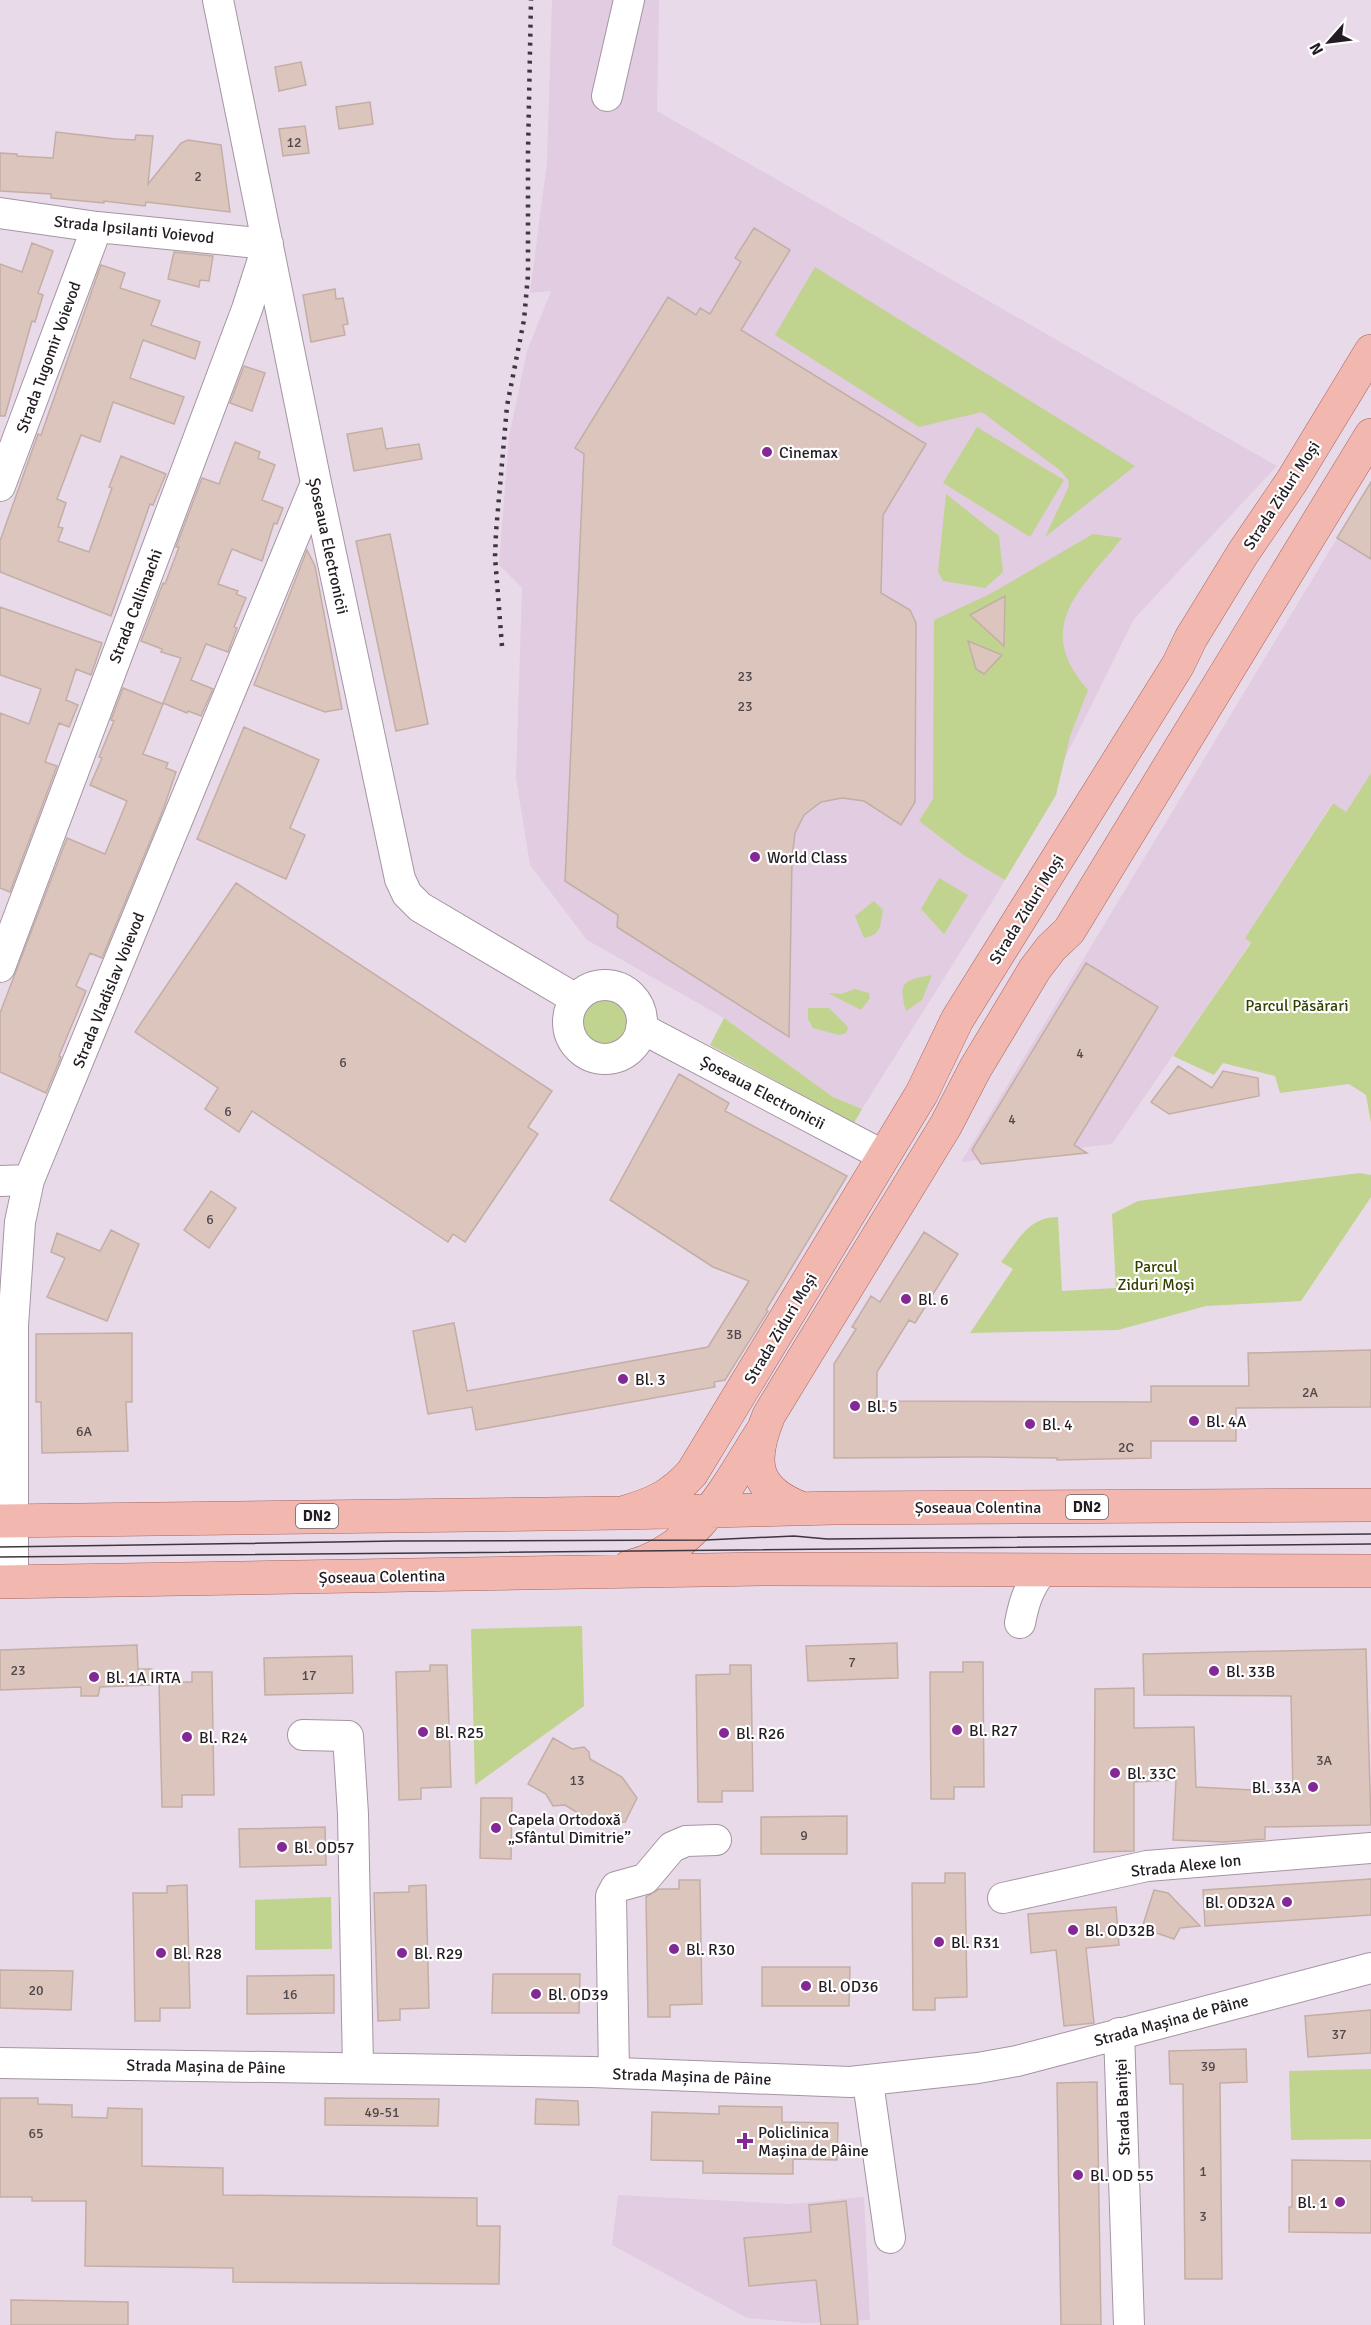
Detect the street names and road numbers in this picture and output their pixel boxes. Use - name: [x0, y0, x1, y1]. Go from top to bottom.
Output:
- street label: Strada Ipsilanti Voievod: [53, 212, 215, 248]
- street label: Strada Tugomir Voievod: [12, 279, 86, 436]
- street label: Strada Ziduri Moși: [1239, 437, 1324, 554]
- street label: Șoseaua Electronicii: [304, 476, 352, 616]
- street label: Strada Callimachi: [105, 546, 167, 666]
- street label: Strada Ziduri Moși: [985, 851, 1069, 968]
- street label: Strada Vladislav Voievod: [69, 910, 149, 1071]
- street label: Șoseaua Electronicii: [697, 1051, 829, 1134]
- street label: Strada Ziduri Moși: [740, 1270, 822, 1387]
- road number: DN2: [1066, 1495, 1108, 1519]
- street label: Șoseaua Colentina: [915, 1498, 1041, 1518]
- road number: DN2: [296, 1504, 338, 1528]
- street label: Șoseaua Colentina: [318, 1566, 446, 1588]
- street label: Strada Alexe Ion: [1130, 1850, 1242, 1882]
- street label: Strada Mașina de Pâine: [1092, 1991, 1251, 2051]
- street label: Strada Mașina de Pâine: [126, 2056, 286, 2078]
- street label: Strada Baniței: [1111, 2058, 1135, 2156]
- street label: Strada Mașina de Pâine: [612, 2064, 772, 2090]

